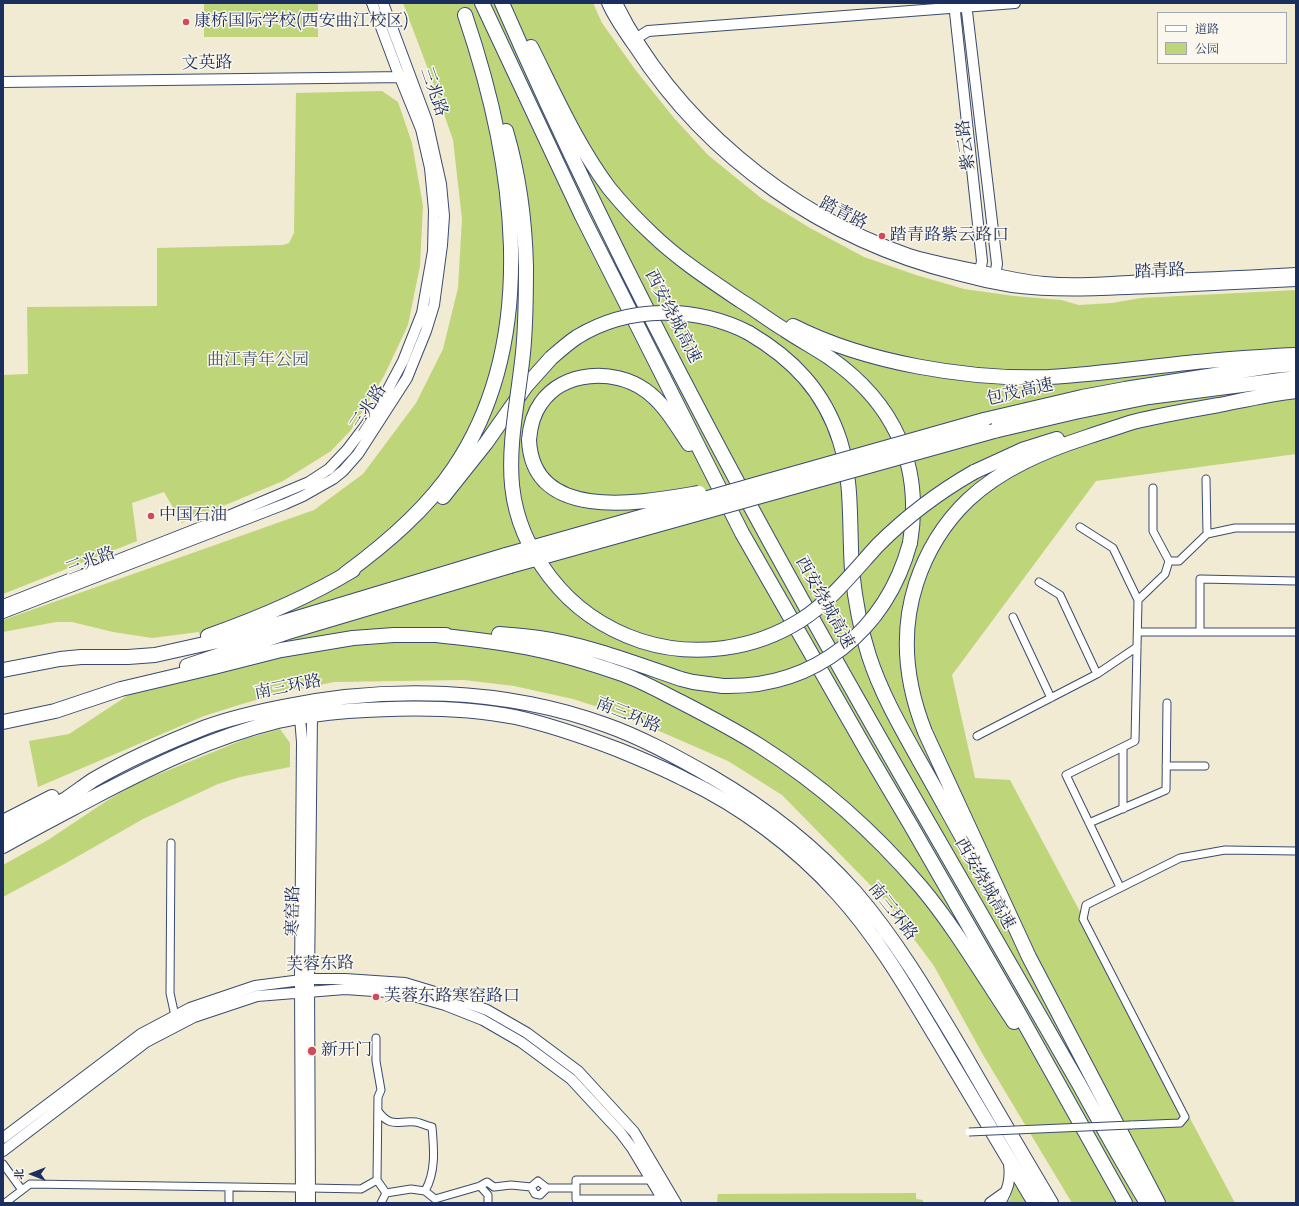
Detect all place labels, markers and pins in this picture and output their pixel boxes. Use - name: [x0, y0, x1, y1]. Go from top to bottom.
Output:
- place label: 康桥国际学校(西安曲江校区): [194, 12, 409, 32]
- marker: 康桥国际学校(西安曲江校区): [181, 17, 191, 27]
- place label: 踏青路紫云路口: [890, 226, 1009, 246]
- marker: 踏青路紫云路口: [877, 231, 887, 241]
- place label: 中国石油: [159, 506, 227, 526]
- marker: 中国石油: [146, 511, 156, 521]
- place label: 芙蓉东路寒窑路口: [384, 987, 520, 1007]
- marker: 芙蓉东路寒窑路口: [371, 992, 381, 1002]
- place label: 新开门: [321, 1041, 372, 1061]
- marker: 新开门: [306, 1045, 318, 1057]

